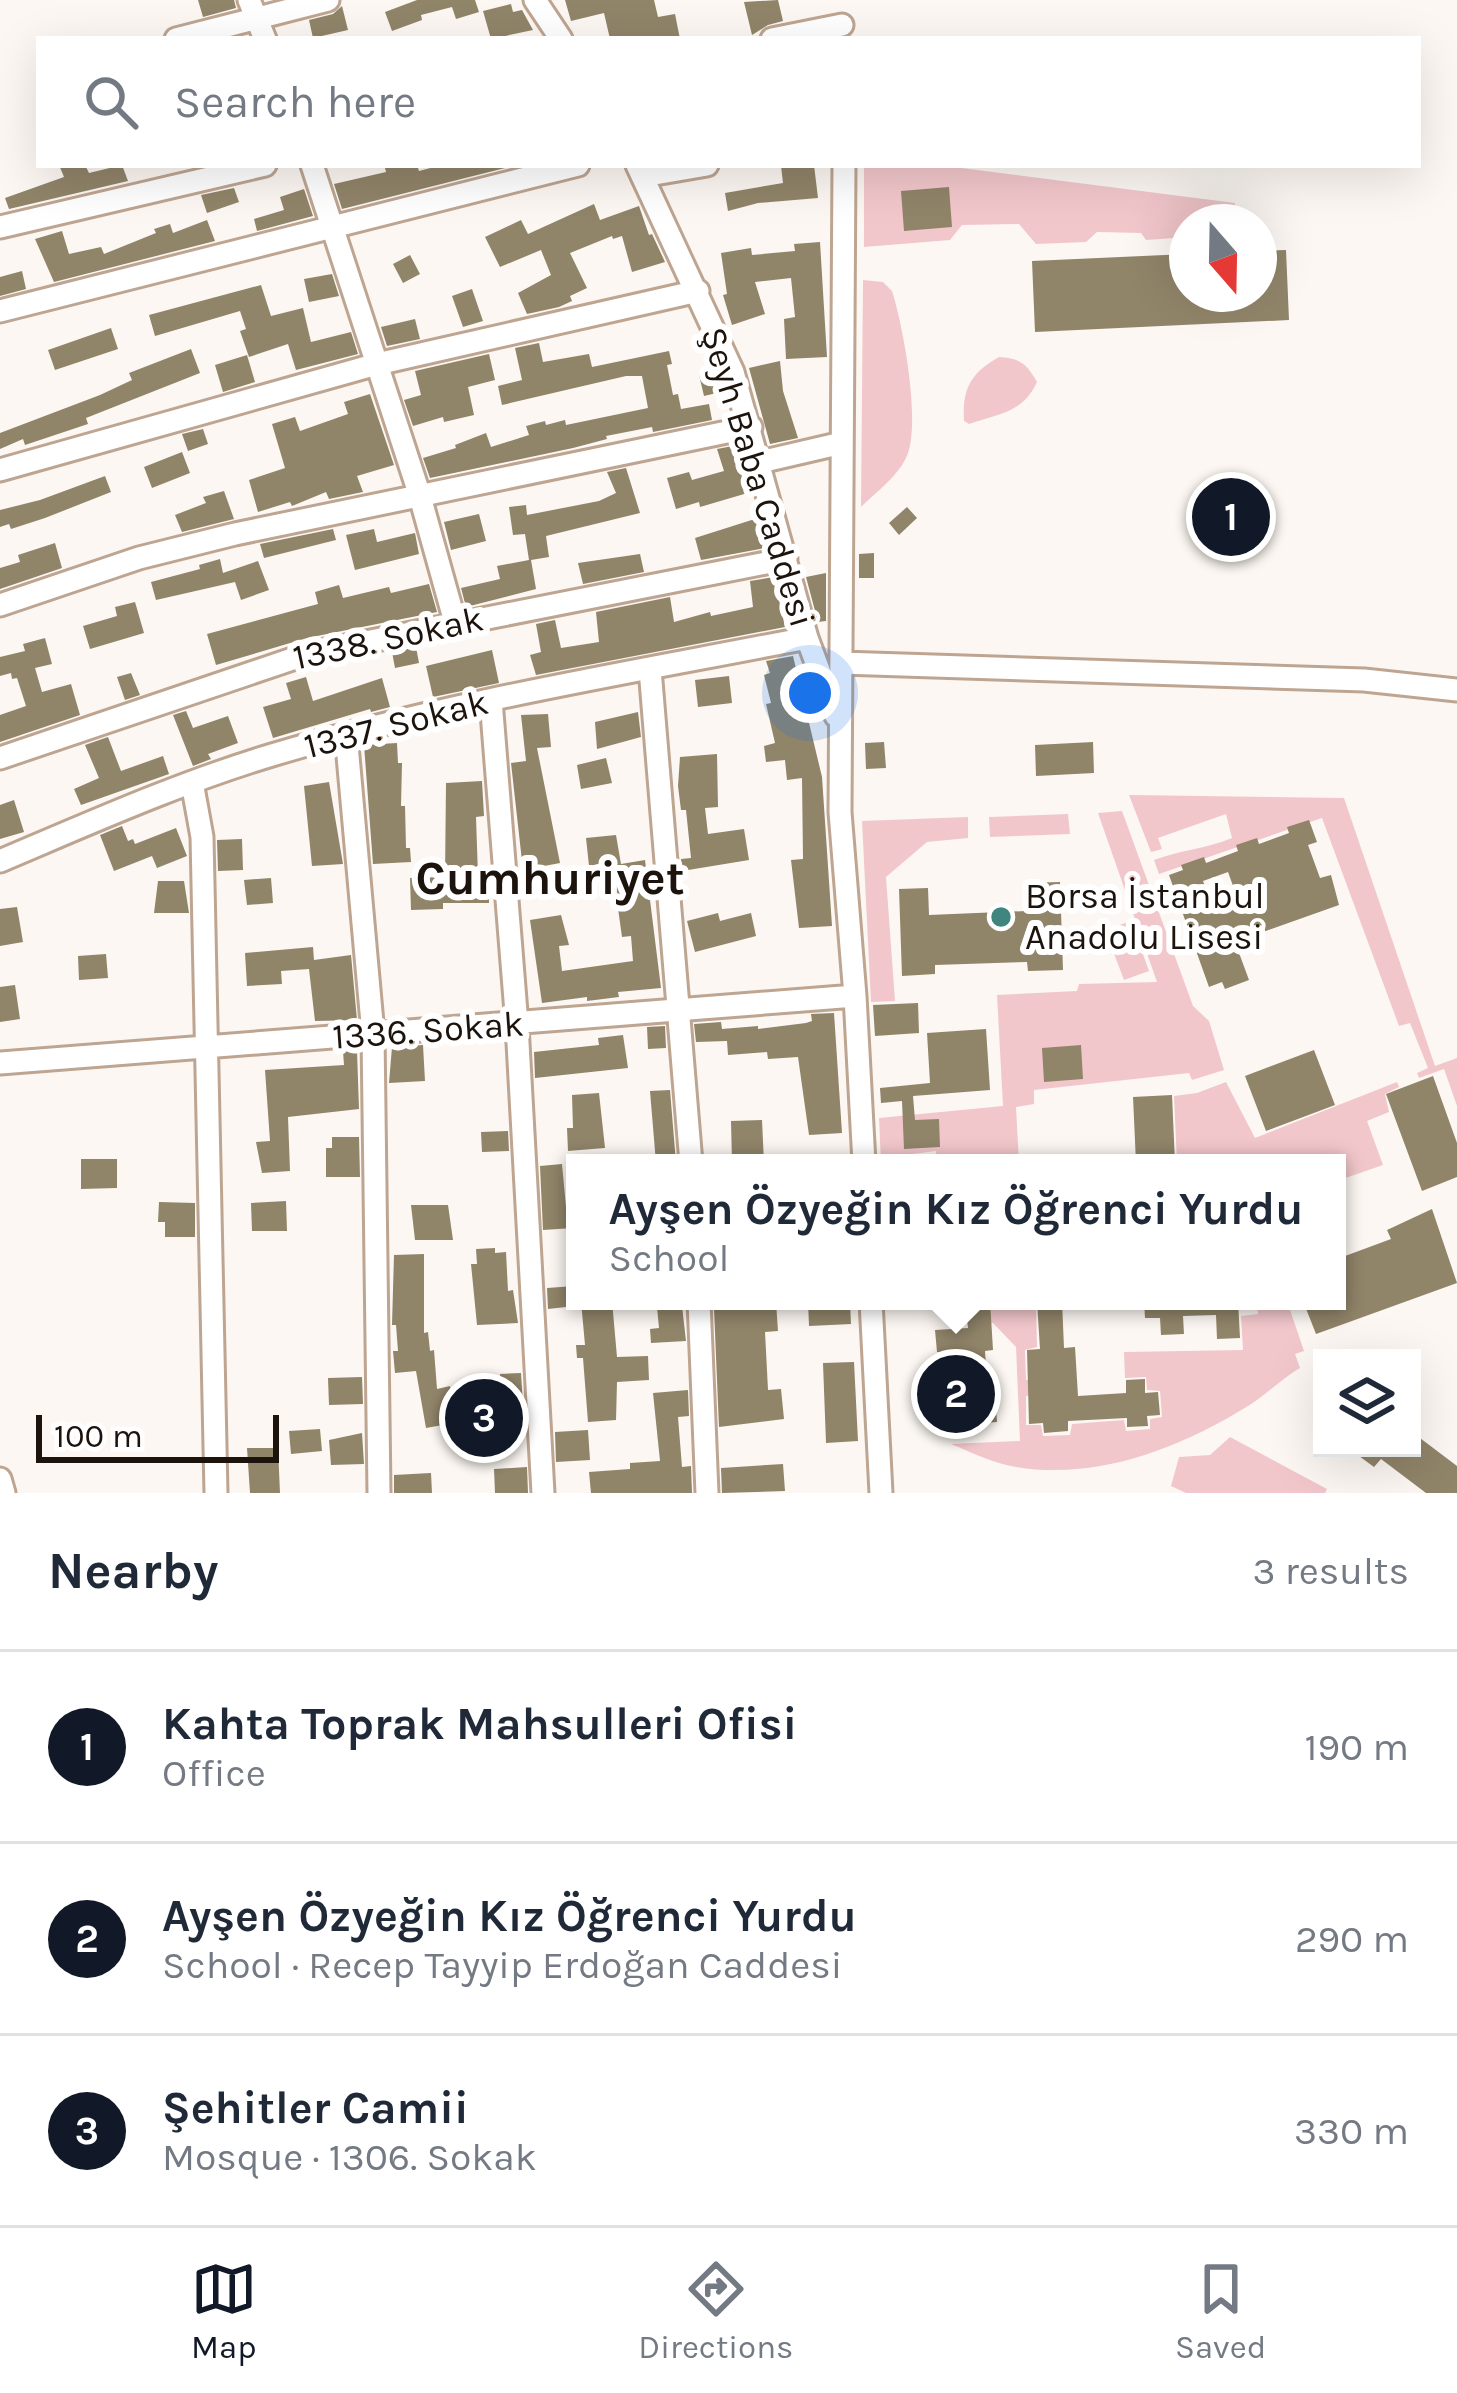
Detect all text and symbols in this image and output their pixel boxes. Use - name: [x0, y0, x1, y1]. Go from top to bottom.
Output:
- search box: [36, 36, 1421, 168]
- icon: search: [78, 69, 144, 135]
- text: Search here: [174, 76, 416, 128]
- north arrow: [1169, 204, 1277, 312]
- street label: Şeyh Baba Caddesi: [692, 322, 824, 632]
- pin: 1: [1192, 472, 1270, 562]
- street label: 1338. Sokak: [289, 597, 487, 679]
- your location: [780, 663, 840, 723]
- street label: 1337. Sokak: [300, 681, 492, 767]
- district label: Cumhuriyet: [415, 850, 685, 906]
- place label: Borsa İstanbul Anadolu Lisesi: [1025, 875, 1265, 958]
- marker: Borsa İstanbul Anadolu Lisesi: [988, 904, 1014, 930]
- street label: 1336. Sokak: [331, 1002, 525, 1058]
- popup: [566, 1154, 1346, 1310]
- text: Ayşen Özyeğin Kız Öğrenci Yurdu: [609, 1183, 1303, 1235]
- text: School: [609, 1235, 729, 1281]
- pin: 2: [917, 1349, 995, 1439]
- map controls: [1313, 1349, 1421, 1457]
- button: layers: [1313, 1349, 1421, 1457]
- pin: 3: [445, 1373, 523, 1463]
- scale bar: [36, 1409, 279, 1462]
- text: 100 m: [54, 1417, 143, 1455]
- text: Nearby: [48, 1541, 218, 1601]
- text: 3 results: [1252, 1548, 1409, 1594]
- text: Kahta Toprak Mahsulleri Ofisi: [162, 1698, 797, 1750]
- text: 1: [80, 1724, 94, 1770]
- text: 190 m: [1305, 1724, 1409, 1770]
- text: Office: [162, 1750, 266, 1796]
- text: Ayşen Özyeğin Kız Öğrenci Yurdu: [162, 1890, 857, 1942]
- text: 2: [75, 1916, 99, 1962]
- text: 290 m: [1295, 1916, 1409, 1962]
- text: School · Recep Tayyip Erdoğan Caddesi: [162, 1942, 842, 1988]
- text: Şehitler Camii: [162, 2082, 469, 2134]
- text: 3: [75, 2108, 99, 2154]
- text: 330 m: [1294, 2108, 1409, 2154]
- text: Mosque · 1306. Sokak: [162, 2134, 537, 2180]
- tab: Map: [191, 2256, 257, 2366]
- tab: Directions: [638, 2256, 793, 2366]
- tab: Saved: [1175, 2256, 1266, 2366]

